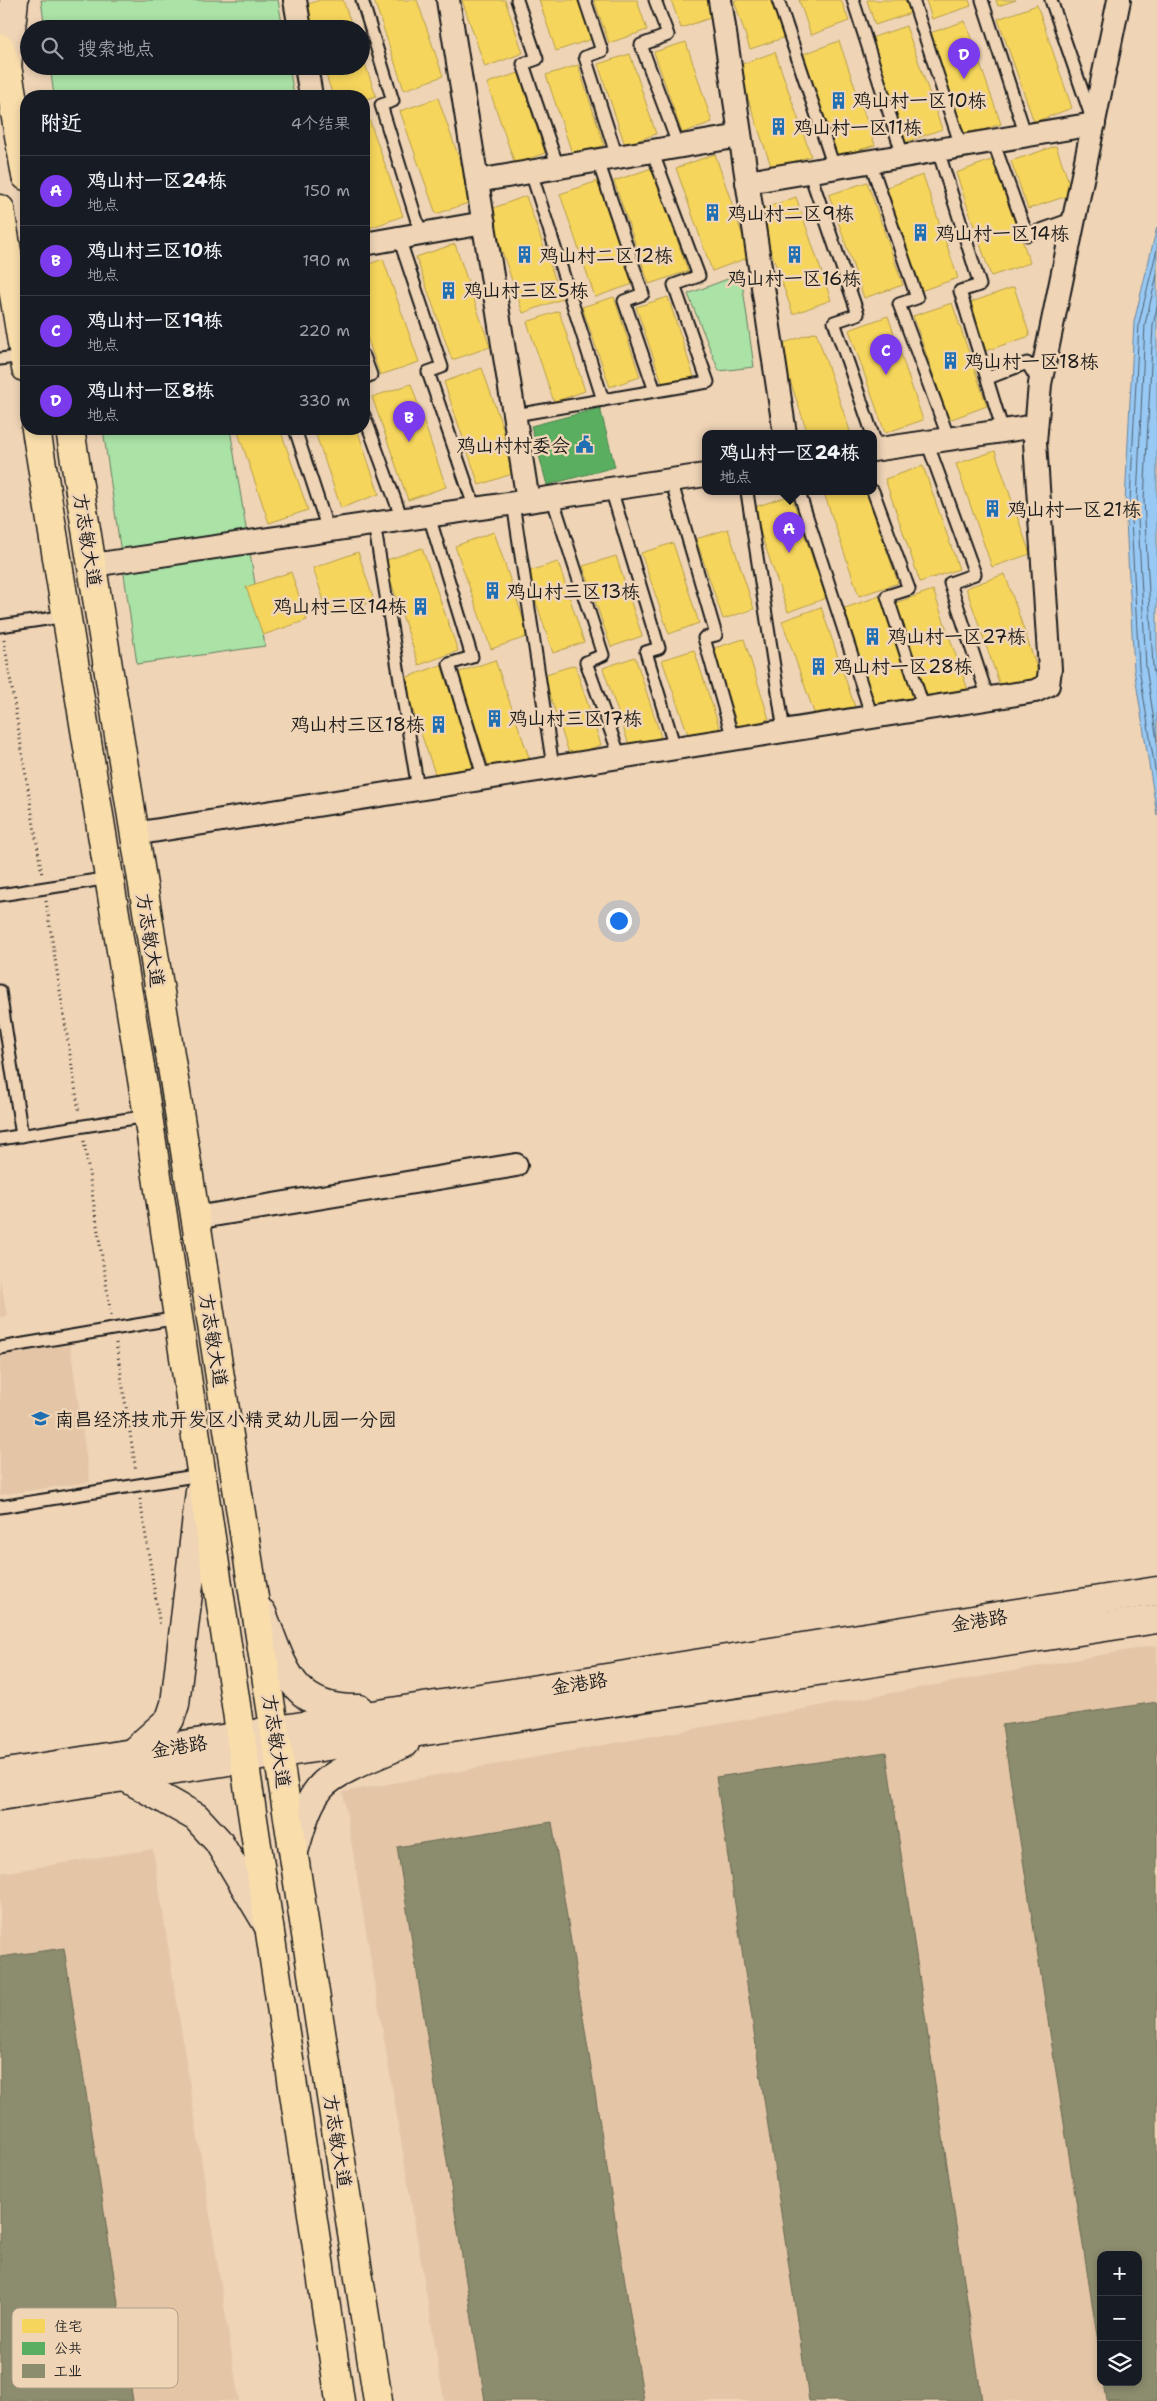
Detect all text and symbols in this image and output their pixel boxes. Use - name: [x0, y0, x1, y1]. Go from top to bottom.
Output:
- search box: [20, 20, 370, 75]
- icon: search: [38, 34, 66, 62]
- text: 搜索地点: [78, 36, 154, 61]
- pin: D: [948, 38, 980, 79]
- place label: 鸡山村一区10栋: [852, 88, 987, 113]
- building icon: 鸡山村一区10栋: [828, 90, 848, 110]
- text: 附近: [40, 109, 82, 137]
- text: 4个结果: [291, 113, 350, 134]
- place label: 鸡山村一区11栋: [793, 115, 922, 140]
- building icon: 鸡山村一区11栋: [769, 117, 789, 137]
- text: 鸡山村一区24栋: [87, 168, 227, 193]
- text: A: [50, 180, 62, 201]
- text: 150 m: [303, 180, 350, 201]
- text: 地点: [87, 194, 119, 215]
- place label: 鸡山村二区9栋: [727, 201, 854, 226]
- building icon: 鸡山村二区9栋: [703, 203, 723, 223]
- place label: 鸡山村一区14栋: [935, 221, 1069, 246]
- building icon: 鸡山村一区14栋: [911, 223, 931, 243]
- text: 鸡山村三区10栋: [87, 238, 222, 263]
- place label: 鸡山村二区12栋: [539, 243, 673, 268]
- building icon: 鸡山村二区12栋: [515, 245, 535, 265]
- building icon: 鸡山村一区16栋: [784, 245, 804, 265]
- text: B: [51, 250, 61, 271]
- text: 190 m: [303, 250, 350, 271]
- text: 地点: [87, 264, 119, 285]
- place label: 鸡山村一区16栋: [727, 266, 861, 291]
- place label: 鸡山村三区5栋: [463, 278, 589, 303]
- building icon: 鸡山村三区5栋: [439, 280, 459, 300]
- text: 鸡山村一区19栋: [87, 308, 223, 333]
- text: C: [51, 320, 61, 341]
- text: 220 m: [298, 320, 350, 341]
- text: 地点: [87, 334, 119, 355]
- pin: C: [870, 334, 902, 375]
- place label: 鸡山村一区18栋: [964, 349, 1099, 374]
- building icon: 鸡山村一区18栋: [940, 351, 960, 371]
- text: 鸡山村一区8栋: [87, 378, 214, 403]
- text: D: [50, 390, 62, 411]
- text: 330 m: [298, 390, 350, 411]
- pin: B: [393, 401, 425, 442]
- text: 地点: [87, 404, 119, 425]
- popup: [702, 430, 877, 495]
- place label: 鸡山村村委会: [456, 433, 570, 458]
- public building icon: 鸡山村村委会: [574, 435, 594, 455]
- text: 鸡山村一区24栋: [720, 440, 859, 465]
- text: 地点: [720, 466, 752, 487]
- street label: 方志敏大道: [68, 491, 107, 589]
- place label: 鸡山村一区21栋: [1007, 497, 1141, 522]
- building icon: 鸡山村一区21栋: [983, 499, 1003, 519]
- pin: A: [773, 512, 805, 553]
- place label: 鸡山村三区13栋: [506, 579, 640, 604]
- building icon: 鸡山村三区13栋: [482, 581, 502, 601]
- place label: 鸡山村三区14栋: [273, 594, 407, 619]
- building icon: 鸡山村三区14栋: [411, 596, 431, 616]
- place label: 鸡山村一区27栋: [887, 624, 1026, 649]
- building icon: 鸡山村一区27栋: [863, 626, 883, 646]
- place label: 鸡山村一区28栋: [833, 654, 973, 679]
- building icon: 鸡山村一区28栋: [809, 656, 829, 676]
- place label: 鸡山村三区17栋: [508, 706, 642, 731]
- building icon: 鸡山村三区17栋: [484, 708, 504, 728]
- place label: 鸡山村三区18栋: [290, 712, 425, 737]
- building icon: 鸡山村三区18栋: [429, 714, 449, 734]
- street label: 方志敏大道: [131, 891, 170, 989]
- your location: [606, 908, 632, 934]
- street label: 方志敏大道: [194, 1291, 233, 1389]
- place label: 南昌经济技术开发区小精灵幼儿园一分园: [55, 1407, 397, 1432]
- school or university icon: 南昌经济技术开发区小精灵幼儿园一分园: [31, 1409, 51, 1429]
- street label: 金港路: [949, 1604, 1009, 1637]
- street label: 金港路: [549, 1667, 609, 1700]
- street label: 方志敏大道: [257, 1692, 296, 1790]
- street label: 金港路: [149, 1730, 209, 1763]
- street label: 方志敏大道: [318, 2092, 357, 2190]
- map controls: [1097, 2251, 1142, 2386]
- button: +: [1097, 2251, 1142, 2296]
- button: −: [1097, 2296, 1142, 2341]
- legend: [12, 2308, 178, 2388]
- text: 住宅: [54, 2317, 82, 2335]
- text: 公共: [54, 2339, 82, 2357]
- button: layers: [1097, 2341, 1142, 2386]
- text: 工业: [54, 2362, 82, 2380]

